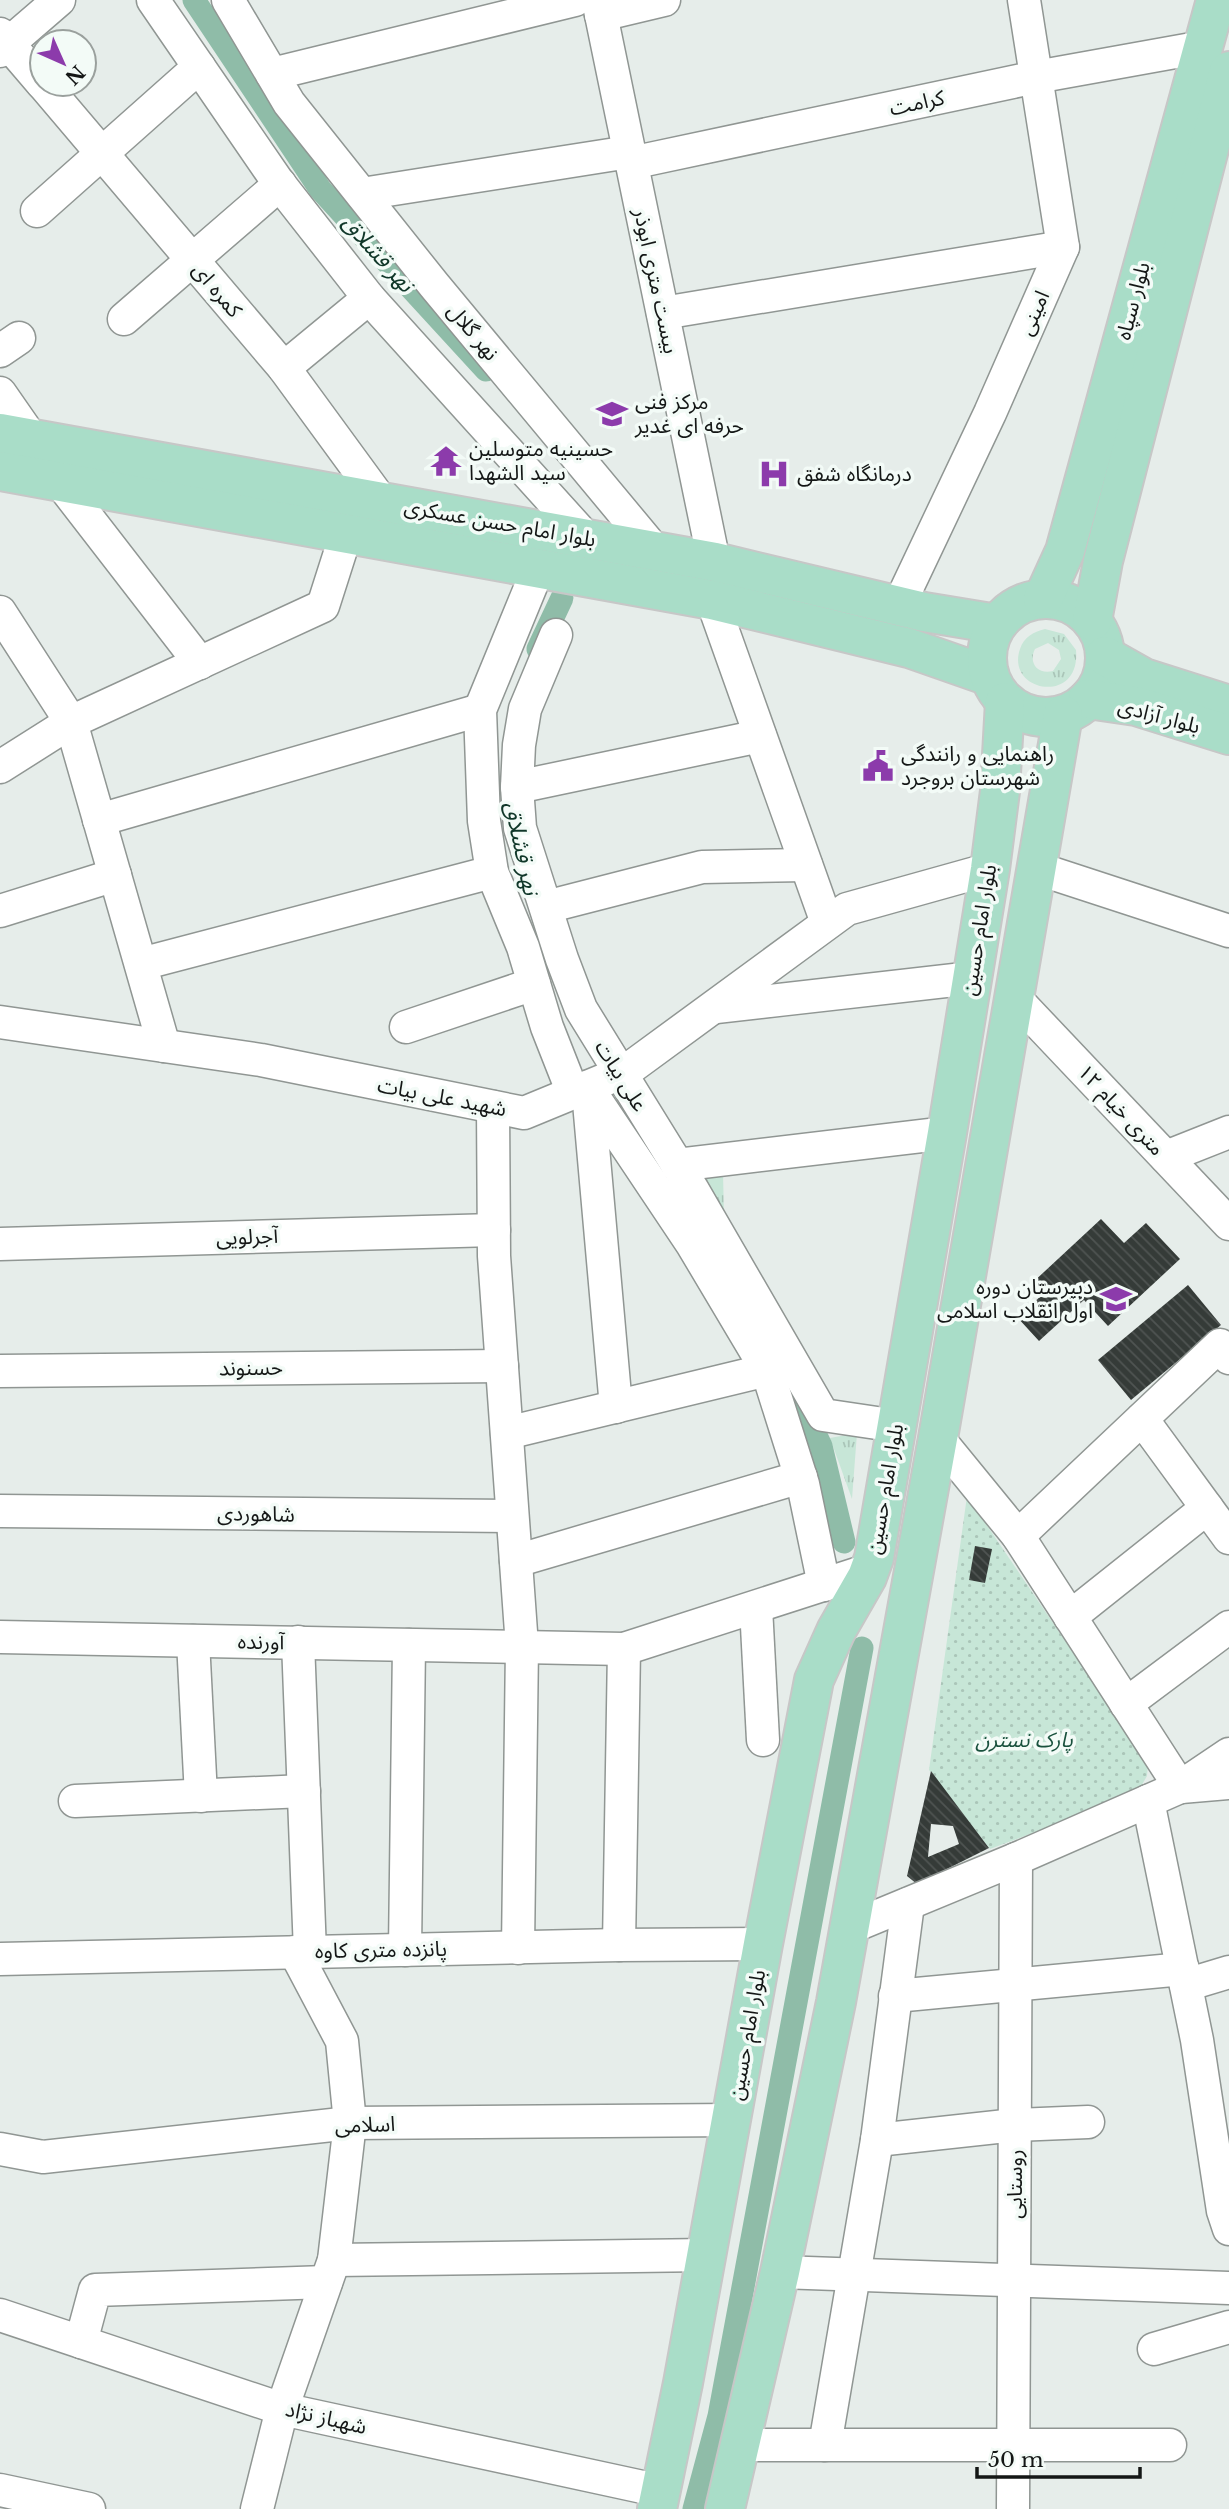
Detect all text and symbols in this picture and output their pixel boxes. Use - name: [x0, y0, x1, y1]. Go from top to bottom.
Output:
- north arrow: [28, 28, 98, 98]
- text: N: [60, 60, 89, 89]
- street label: کرامت: [887, 84, 947, 121]
- street label: بیست متری ابوذر: [628, 205, 684, 356]
- water label: نهر قشلاق: [336, 208, 421, 299]
- street label: کمره ای: [187, 257, 248, 323]
- street label: بلوار سپاه: [1110, 259, 1156, 343]
- street label: امینی: [1013, 286, 1055, 340]
- street label: نهر گلال: [442, 298, 504, 366]
- place label: مرکز فنی حرفه ای غدیر: [634, 389, 744, 439]
- school or university icon: مرکز فنی حرفه ای غدیر: [595, 397, 629, 431]
- place label: حسینیه متوسلین سید الشهدا: [469, 436, 613, 486]
- temple icon: حسینیه متوسلین سید الشهدا: [429, 444, 463, 478]
- hospital icon: درمانگاه شفق: [757, 457, 791, 491]
- place label: درمانگاه شفق: [797, 461, 912, 487]
- street label: بلوار امام حسن عسکری: [402, 493, 598, 556]
- street label: بلوار آزادی: [1115, 693, 1203, 739]
- place label: راهنمایی و رانندگی شهرستان بروجرد: [901, 741, 1054, 791]
- public building icon: راهنمایی و رانندگی شهرستان بروجرد: [861, 749, 895, 783]
- water label: نهر قشلاق: [498, 799, 546, 899]
- street label: بلوار امام حسین: [956, 863, 1005, 998]
- street label: علی بیات: [589, 1036, 653, 1116]
- street label: ۱۲ متری خیام: [1070, 1059, 1170, 1163]
- street label: شهید علی بیات: [375, 1072, 509, 1122]
- street label: آجرلویی: [215, 1223, 279, 1251]
- place label: دبیرستان دوره اول انقلاب اسلامی: [937, 1274, 1093, 1324]
- school or university icon: دبیرستان دوره اول انقلاب اسلامی: [1099, 1282, 1133, 1316]
- street label: حسنوند: [219, 1354, 283, 1382]
- street label: بلوار امام حسین: [861, 1422, 912, 1557]
- street label: شاهوردی: [217, 1500, 295, 1528]
- street label: آورنده: [237, 1629, 285, 1655]
- park label: پارک نسترن: [975, 1727, 1073, 1754]
- street label: پانزده متری کاوه: [315, 1936, 447, 1964]
- street label: بلوار امام حسین: [723, 1968, 774, 2103]
- street label: اسلامی: [334, 2111, 396, 2139]
- street label: روستایی: [1002, 2149, 1028, 2219]
- street label: شهباز نژاد: [283, 2396, 369, 2440]
- scale bar: [977, 2436, 1140, 2480]
- text: 50 m: [988, 2447, 1044, 2473]

